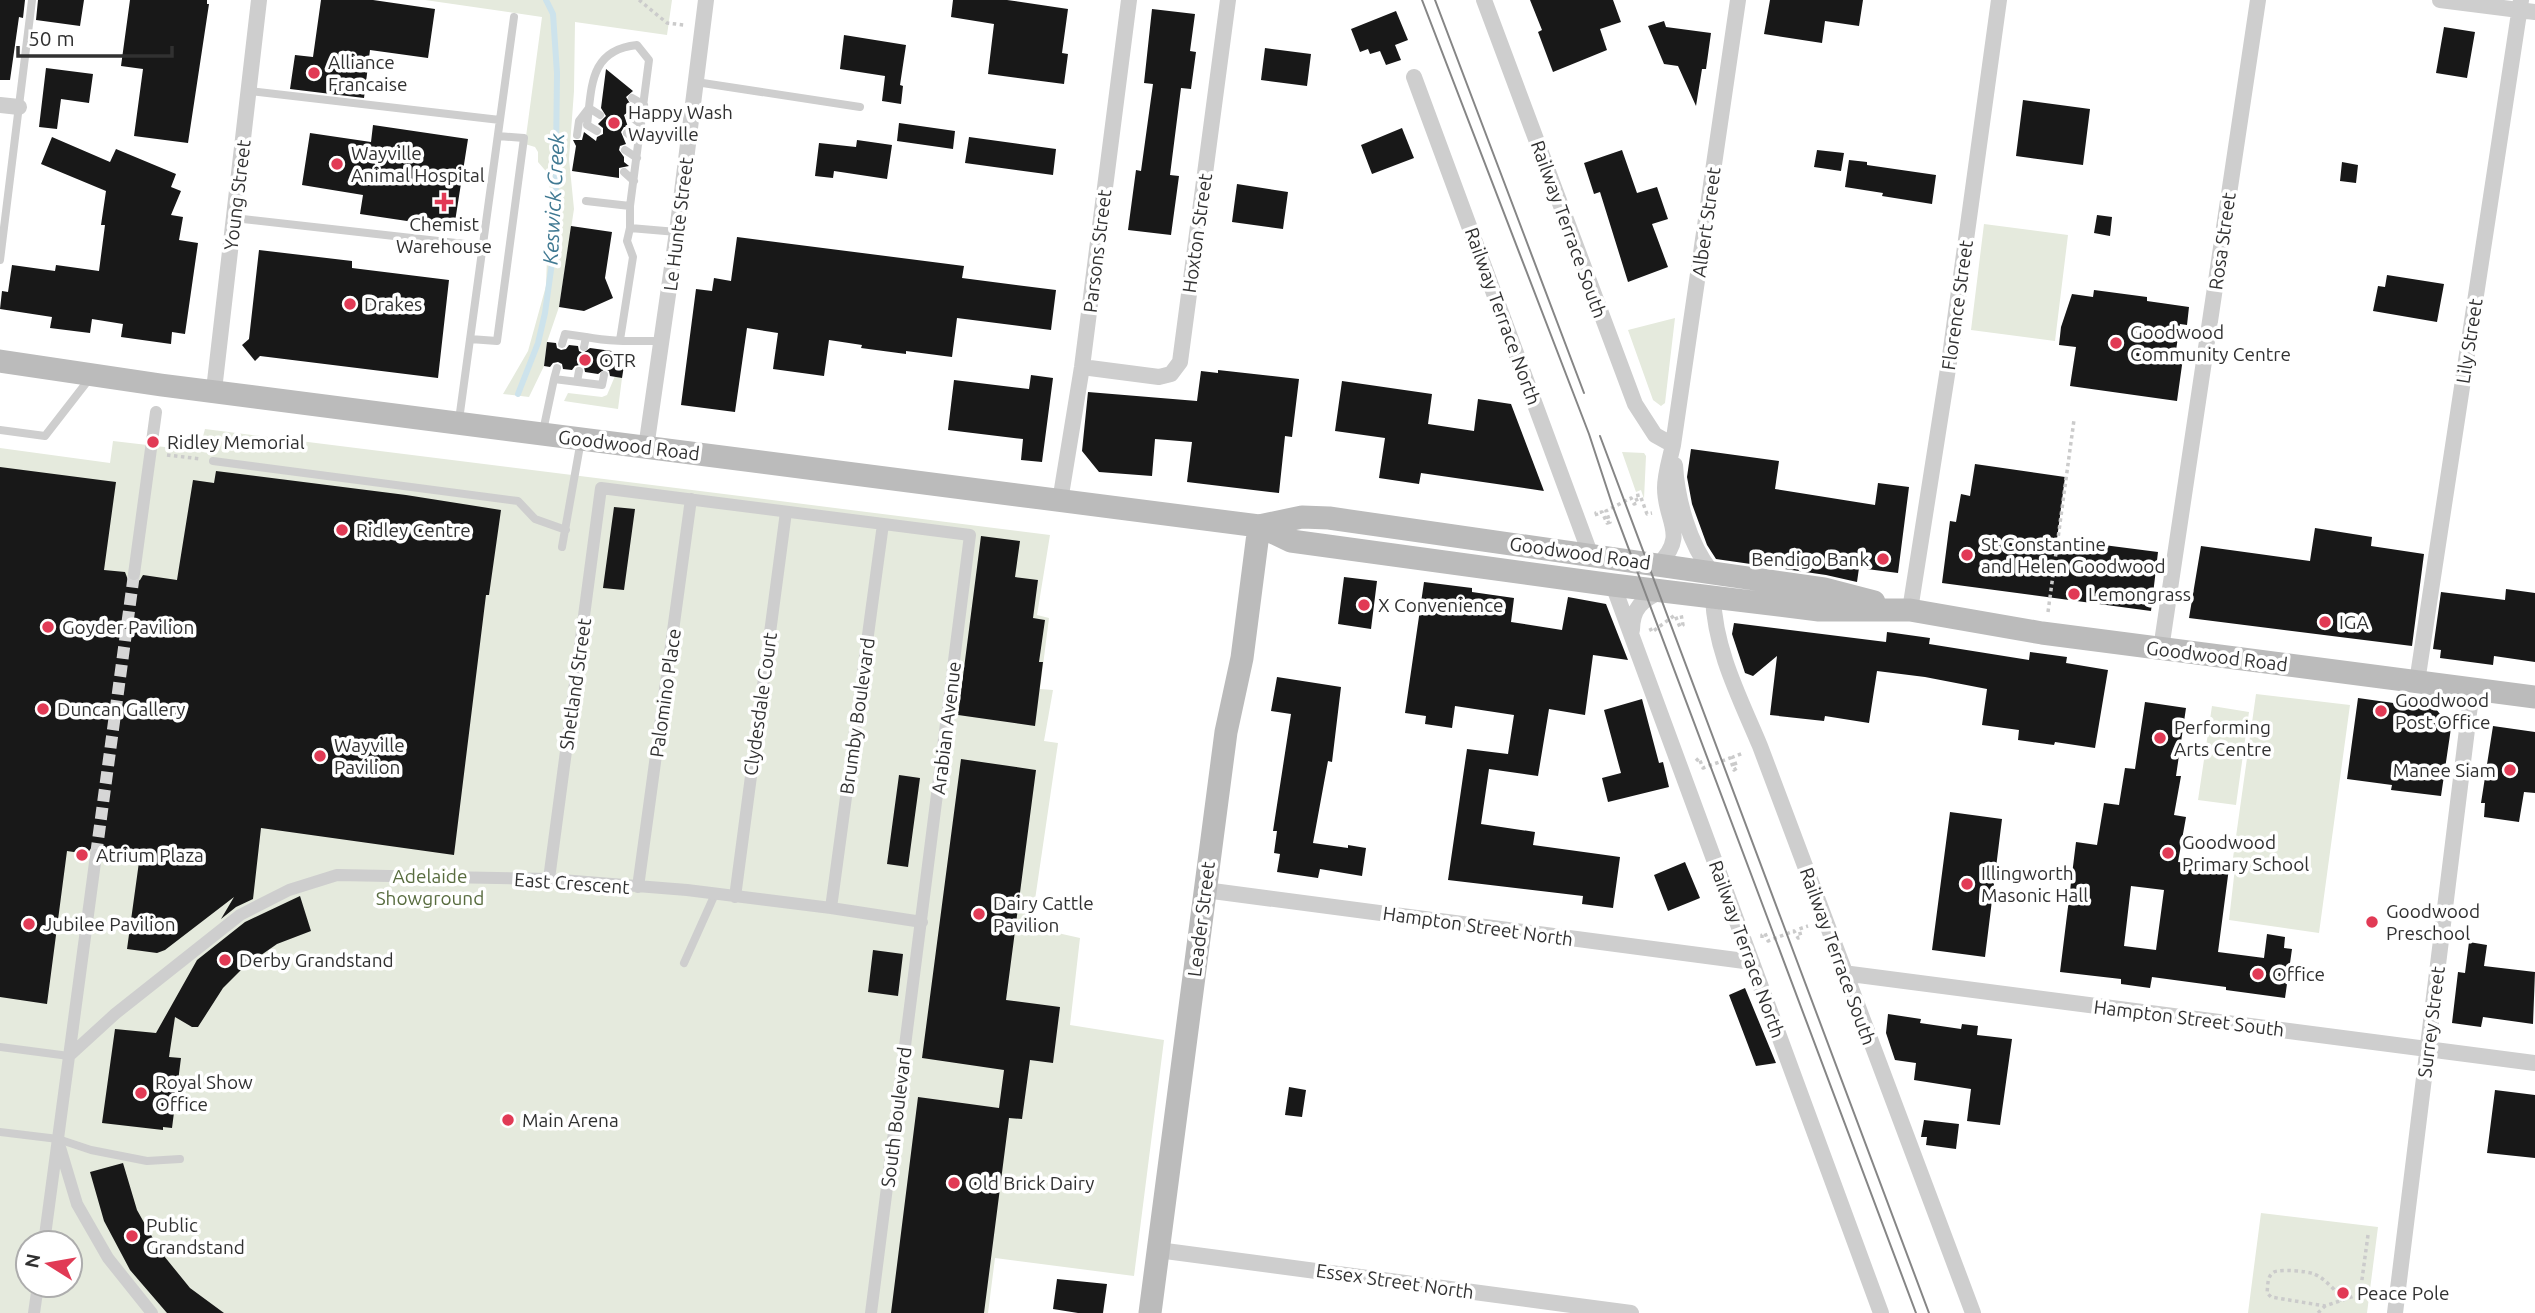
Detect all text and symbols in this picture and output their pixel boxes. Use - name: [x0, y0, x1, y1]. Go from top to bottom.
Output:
- scale bar: [18, 14, 172, 58]
- text: 50 m: [28, 26, 75, 50]
- place label: Alliance Francaise: [328, 51, 407, 95]
- marker: Alliance Francaise: [306, 65, 322, 81]
- place label: Happy Wash Wayville: [628, 101, 733, 145]
- marker: Happy Wash Wayville: [606, 115, 622, 131]
- water label: Keswick Creek: [538, 132, 568, 265]
- street label: Railway Terrace South: [1527, 137, 1611, 321]
- street label: Young Street: [219, 138, 255, 252]
- place label: Wayville Animal Hospital: [351, 142, 485, 186]
- street label: Le Hunte Street: [659, 155, 697, 292]
- marker: Wayville Animal Hospital: [329, 156, 345, 172]
- street label: Albert Street: [1687, 165, 1725, 278]
- street label: Hoxton Street: [1178, 171, 1216, 294]
- street label: Parsons Street: [1079, 188, 1116, 314]
- street label: Rosa Street: [2204, 190, 2240, 291]
- marker: Chemist Warehouse: [436, 194, 452, 210]
- place label: Chemist Warehouse: [396, 213, 492, 257]
- street label: Railway Terrace North: [1461, 224, 1545, 408]
- street label: Florence Street: [1937, 238, 1977, 372]
- place label: Drakes: [364, 293, 422, 315]
- marker: Drakes: [342, 296, 358, 312]
- street label: Lily Street: [2451, 296, 2487, 385]
- place label: Goodwood Community Centre: [2130, 321, 2291, 365]
- marker: Goodwood Community Centre: [2108, 335, 2124, 351]
- place label: OTR: [599, 349, 636, 371]
- marker: OTR: [577, 352, 593, 368]
- street label: Goodwood Road: [557, 425, 701, 465]
- place label: Ridley Memorial: [167, 431, 305, 453]
- marker: Ridley Memorial: [145, 434, 161, 450]
- place label: Ridley Centre: [356, 519, 471, 541]
- marker: Ridley Centre: [334, 522, 350, 538]
- street label: Goodwood Road: [1508, 532, 1652, 574]
- place label: St Constantine and Helen Goodwood: [1981, 533, 2166, 577]
- marker: St Constantine and Helen Goodwood: [1959, 547, 1975, 563]
- place label: Bendigo Bank: [1751, 548, 1869, 570]
- marker: Bendigo Bank: [1875, 551, 1891, 567]
- place label: Lemongrass: [2088, 583, 2191, 605]
- marker: Lemongrass: [2066, 586, 2082, 602]
- place label: X Convenience: [1378, 594, 1503, 616]
- marker: X Convenience: [1356, 597, 1372, 613]
- place label: IGA: [2339, 611, 2369, 633]
- marker: IGA: [2317, 614, 2333, 630]
- place label: Goyder Pavilion: [62, 616, 194, 638]
- street label: Shetland Street: [555, 616, 595, 751]
- marker: Goyder Pavilion: [40, 619, 56, 635]
- street label: Palomino Place: [645, 627, 685, 759]
- street label: Clydesdale Court: [739, 630, 781, 777]
- street label: Brumby Boulevard: [835, 636, 879, 796]
- street label: Goodwood Road: [2145, 636, 2289, 676]
- street label: Arabian Avenue: [927, 660, 965, 796]
- place label: Goodwood Post Office: [2395, 689, 2490, 733]
- place label: Duncan Gallery: [57, 698, 185, 720]
- marker: Duncan Gallery: [35, 701, 51, 717]
- marker: Goodwood Post Office: [2373, 703, 2389, 719]
- place label: Performing Arts Centre: [2174, 716, 2272, 760]
- marker: Performing Arts Centre: [2152, 730, 2168, 746]
- place label: Wayville Pavilion: [334, 734, 405, 778]
- marker: Wayville Pavilion: [312, 748, 328, 764]
- place label: Manee Siam: [2393, 759, 2496, 781]
- marker: Manee Siam: [2502, 762, 2518, 778]
- place label: Goodwood Primary School: [2182, 831, 2309, 875]
- place label: Atrium Plaza: [96, 844, 204, 866]
- marker: Goodwood Primary School: [2160, 845, 2176, 861]
- marker: Atrium Plaza: [74, 847, 90, 863]
- street label: Railway Terrace North: [1705, 857, 1789, 1041]
- street label: Leader Street: [1183, 860, 1219, 978]
- place label: Illingworth Masonic Hall: [1981, 862, 2088, 906]
- street label: Railway Terrace South: [1796, 864, 1880, 1048]
- park label: Adelaide Showground: [376, 865, 484, 909]
- street label: East Crescent: [514, 868, 631, 898]
- marker: Illingworth Masonic Hall: [1959, 876, 1975, 892]
- place label: Dairy Cattle Pavilion: [993, 892, 1094, 936]
- place label: Goodwood Preschool: [2386, 900, 2480, 944]
- street label: Hampton Street North: [1381, 902, 1575, 950]
- marker: Dairy Cattle Pavilion: [971, 906, 987, 922]
- place label: Jubilee Pavilion: [43, 913, 176, 935]
- marker: Goodwood Preschool: [2364, 914, 2380, 930]
- marker: Jubilee Pavilion: [21, 916, 37, 932]
- place label: Derby Grandstand: [239, 949, 394, 971]
- marker: Derby Grandstand: [217, 952, 233, 968]
- place label: Office: [2272, 963, 2325, 985]
- street label: Surrey Street: [2413, 964, 2449, 1079]
- marker: Office: [2250, 966, 2266, 982]
- street label: Hampton Street South: [2092, 995, 2286, 1041]
- street label: South Boulevard: [876, 1045, 916, 1189]
- place label: Royal Show Office: [155, 1071, 253, 1115]
- marker: Royal Show Office: [133, 1085, 149, 1101]
- place label: Main Arena: [522, 1109, 619, 1131]
- marker: Main Arena: [500, 1112, 516, 1128]
- place label: Old Brick Dairy: [968, 1172, 1094, 1194]
- marker: Old Brick Dairy: [946, 1175, 962, 1191]
- place label: Public Grandstand: [146, 1214, 245, 1258]
- marker: Public Grandstand: [124, 1228, 140, 1244]
- north arrow: [14, 1229, 84, 1299]
- text: N: [20, 1252, 44, 1270]
- street label: Essex Street North: [1315, 1259, 1475, 1303]
- place label: Peace Pole: [2357, 1282, 2450, 1304]
- marker: Peace Pole: [2335, 1285, 2351, 1301]

